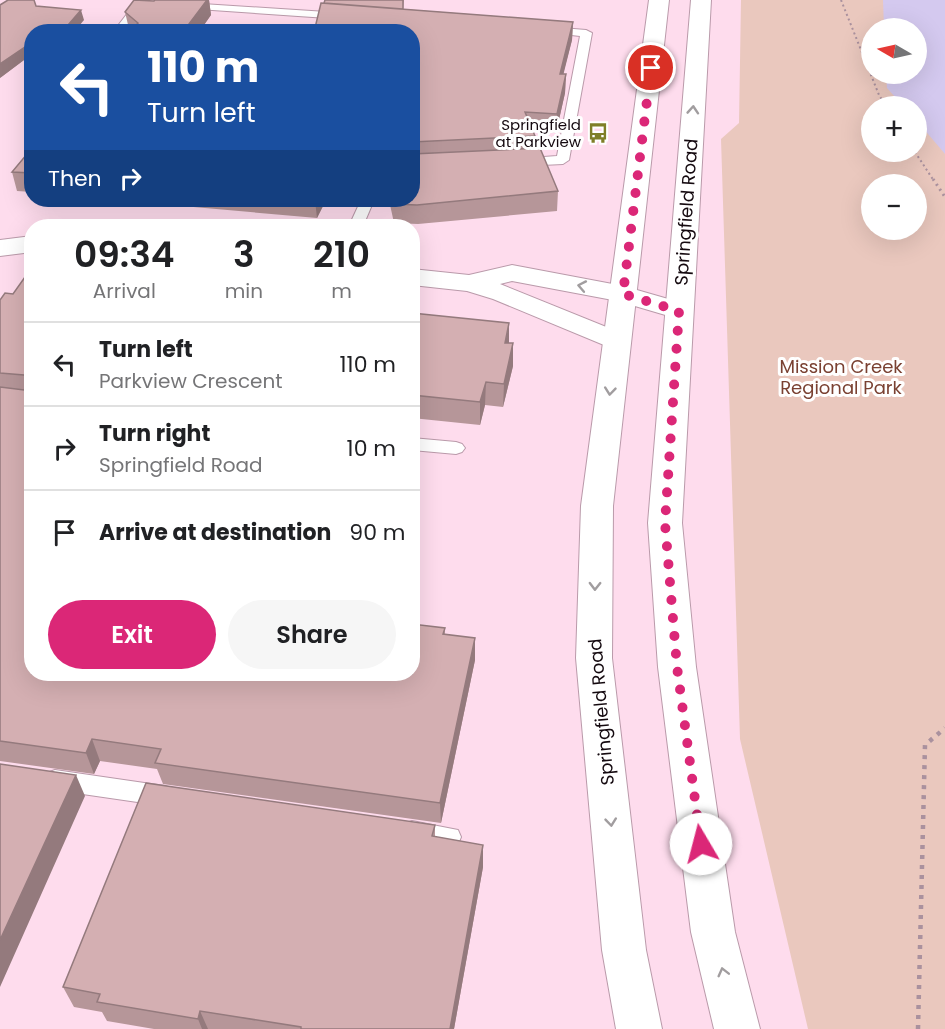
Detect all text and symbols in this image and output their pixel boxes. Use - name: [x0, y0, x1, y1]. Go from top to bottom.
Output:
- north arrow: [861, 18, 927, 84]
- map controls: [861, 18, 927, 240]
- text: 110 m: [147, 38, 259, 97]
- pin: [625, 42, 676, 93]
- icon: left: [48, 48, 126, 126]
- icon: arrive: [634, 51, 667, 84]
- text: Turn left: [147, 94, 256, 131]
- button: +: [861, 96, 927, 162]
- one-way arrow: [686, 106, 699, 115]
- place label: Springfield at Parkview: [496, 114, 582, 152]
- bus stop icon: Springfield at Parkview: [586, 121, 610, 145]
- street label: Springfield Road: [668, 138, 704, 286]
- icon: right: [114, 162, 147, 195]
- text: Then: [48, 163, 102, 194]
- button: −: [861, 174, 927, 240]
- text: 09:34: [74, 229, 175, 280]
- text: 3: [233, 229, 255, 280]
- text: 210: [313, 229, 370, 280]
- text: Arrival: [93, 277, 156, 305]
- text: min: [225, 277, 263, 305]
- text: m: [331, 277, 352, 305]
- one-way arrow: [577, 280, 587, 293]
- text: Turn left: [99, 334, 193, 365]
- icon: left: [48, 348, 81, 381]
- text: 110 m: [340, 349, 396, 380]
- park label: Mission Creek Regional Park: [779, 354, 903, 400]
- text: Parkview Crescent: [99, 367, 283, 395]
- one-way arrow: [604, 387, 617, 396]
- text: Turn right: [99, 418, 210, 449]
- icon: right: [48, 432, 81, 465]
- text: 10 m: [347, 433, 396, 464]
- text: Springfield Road: [99, 451, 263, 479]
- icon: arrive: [48, 516, 81, 549]
- text: Arrive at destination: [99, 517, 331, 548]
- text: 90 m: [349, 517, 406, 548]
- one-way arrow: [589, 581, 602, 590]
- button: Exit: [48, 600, 216, 669]
- button: Share: [228, 600, 396, 669]
- street label: Springfield Road: [582, 638, 620, 786]
- position arrow: [669, 812, 733, 876]
- one-way arrow: [604, 817, 617, 826]
- one-way arrow: [718, 967, 731, 977]

